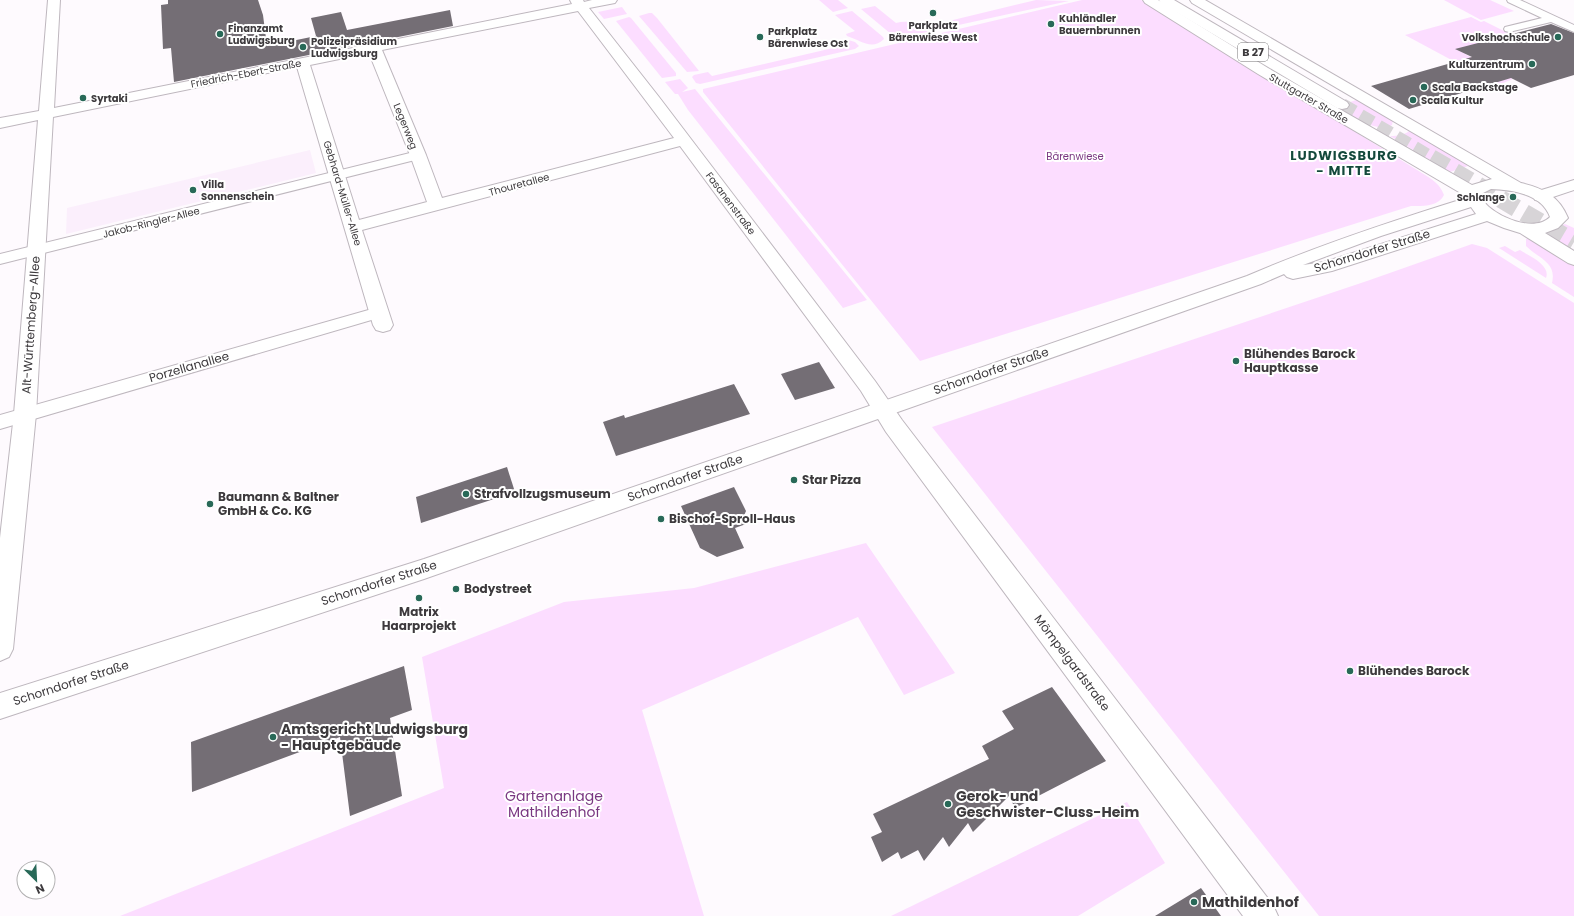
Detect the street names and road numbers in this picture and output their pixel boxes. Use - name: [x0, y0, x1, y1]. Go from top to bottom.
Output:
- road number: B 27: [1238, 43, 1268, 61]
- street label: Friedrich-Ebert-Straße: [190, 55, 303, 92]
- street label: Stuttgarter Straße: [1266, 70, 1351, 127]
- street label: Legerweg: [390, 101, 422, 151]
- street label: Gebhard-Müller-Allee: [319, 139, 366, 248]
- street label: Thouretallee: [487, 169, 551, 200]
- street label: Fasanenstraße: [702, 169, 759, 238]
- street label: Jakob-Ringler-Allee: [101, 203, 201, 242]
- street label: Schorndorfer Straße: [1312, 225, 1432, 276]
- street label: Alt-Württemberg-Allee: [17, 256, 44, 394]
- street label: Schorndorfer Straße: [931, 343, 1051, 398]
- street label: Porzellanallee: [147, 347, 231, 386]
- street label: Schorndorfer Straße: [625, 450, 745, 505]
- street label: Schorndorfer Straße: [319, 556, 439, 609]
- street label: Mömpelgardstraße: [1031, 611, 1114, 714]
- street label: Schorndorfer Straße: [11, 656, 131, 709]

